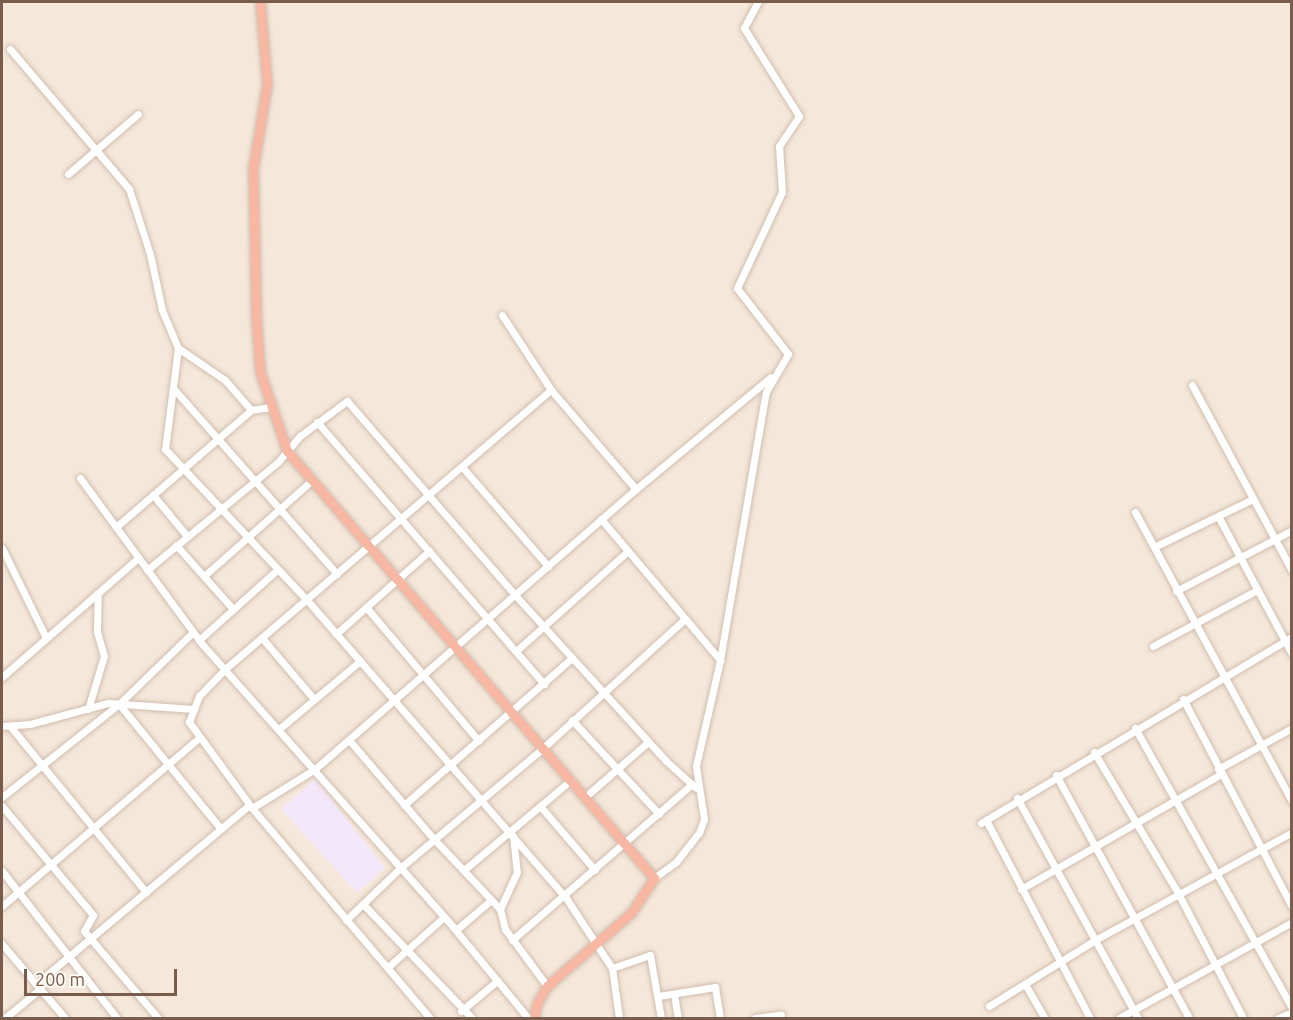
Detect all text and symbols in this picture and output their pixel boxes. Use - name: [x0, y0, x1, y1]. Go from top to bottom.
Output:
- scale bar: [27, 957, 180, 995]
- text: 200 m: [35, 969, 85, 989]

